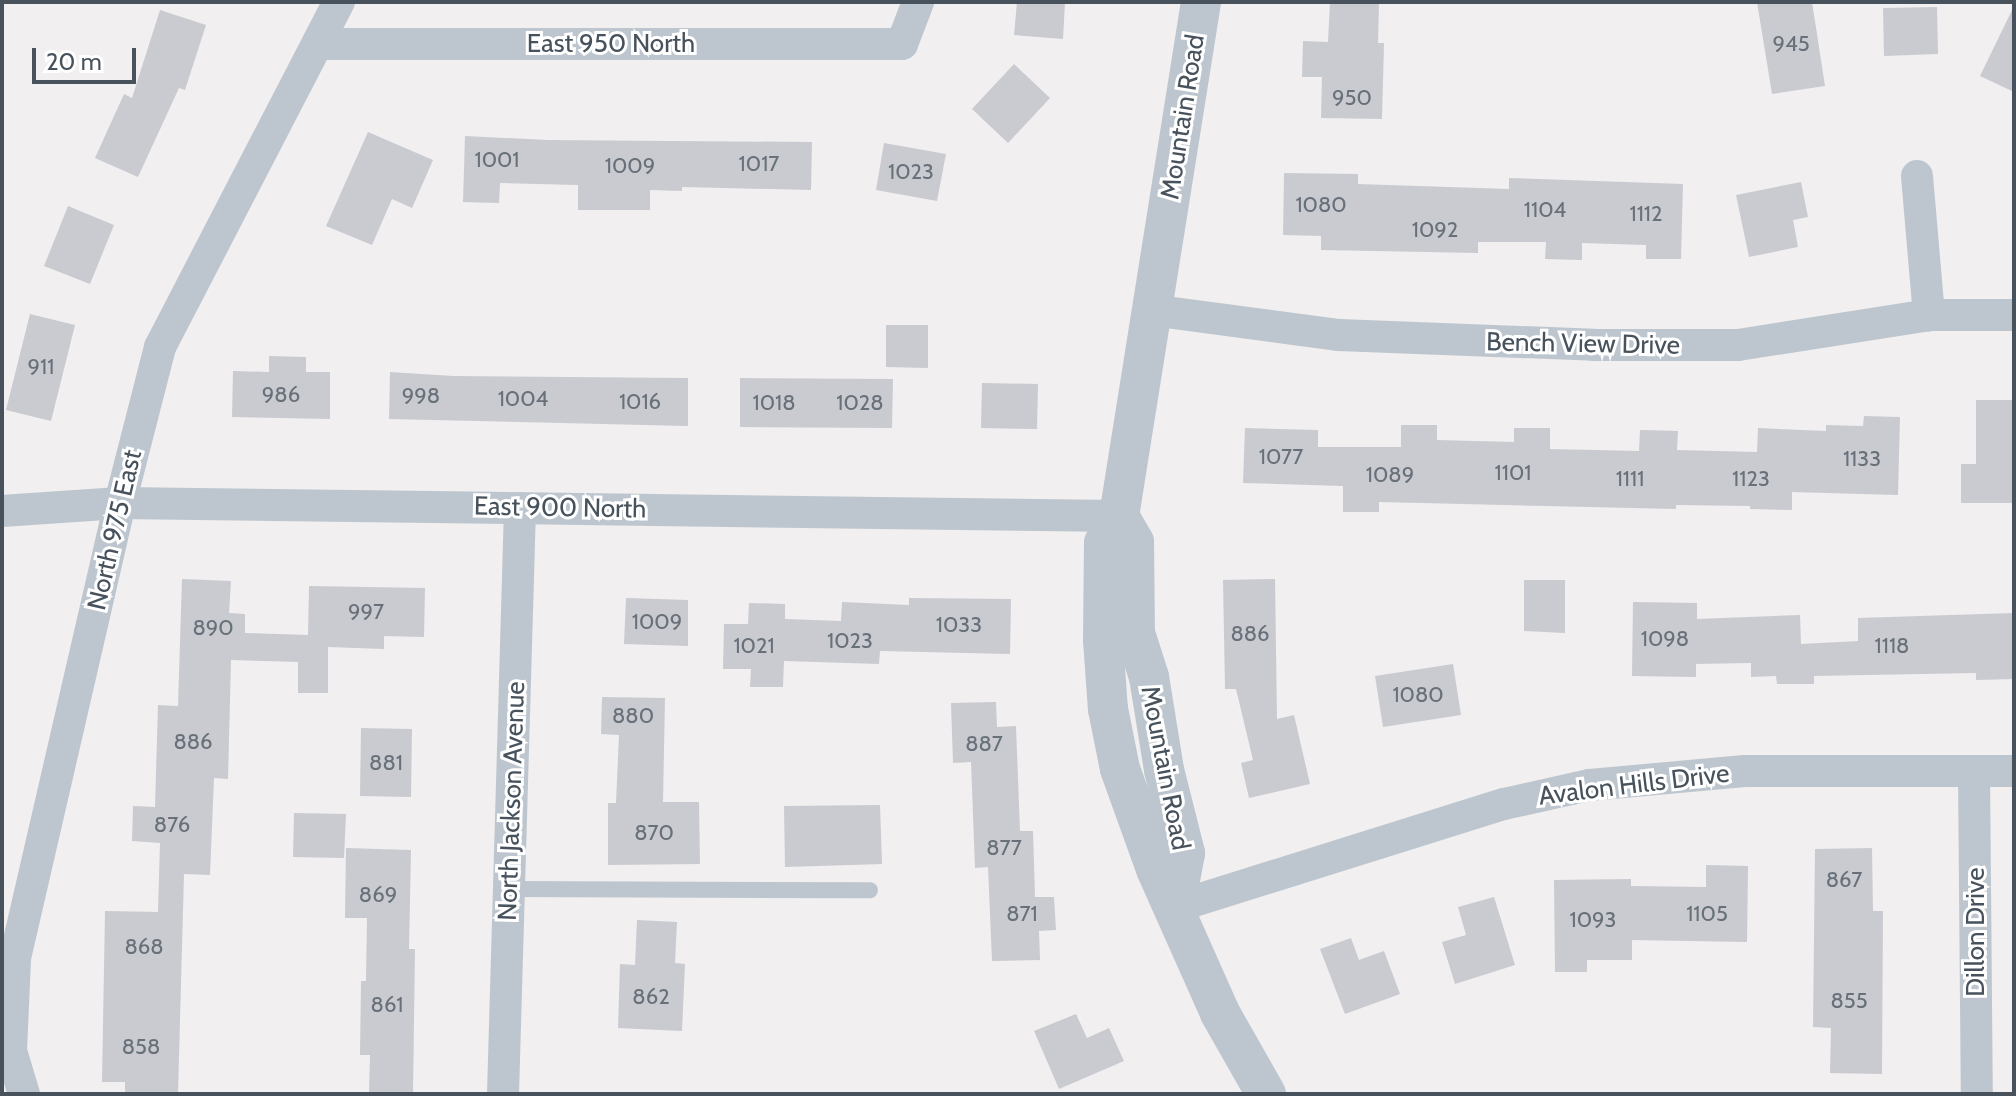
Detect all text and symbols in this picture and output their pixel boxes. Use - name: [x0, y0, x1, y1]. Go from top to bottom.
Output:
- street label: East 950 North: [527, 28, 695, 60]
- house number: 945: [1772, 31, 1810, 57]
- scale bar: [36, 32, 140, 82]
- street label: Mountain Road: [1155, 32, 1211, 202]
- text: 20 m: [46, 47, 102, 76]
- house number: 950: [1332, 85, 1372, 111]
- house number: 1001: [474, 147, 520, 173]
- house number: 1017: [739, 151, 779, 177]
- house number: 1009: [605, 153, 655, 179]
- house number: 1023: [888, 159, 934, 185]
- house number: 1080: [1295, 192, 1347, 218]
- house number: 1104: [1524, 197, 1566, 223]
- house number: 1112: [1629, 201, 1663, 227]
- house number: 1092: [1412, 217, 1458, 243]
- street label: Bench View Drive: [1486, 327, 1680, 361]
- house number: 911: [28, 354, 54, 380]
- house number: 986: [262, 382, 300, 408]
- house number: 998: [402, 383, 440, 409]
- house number: 1004: [498, 386, 548, 412]
- house number: 1016: [619, 389, 661, 415]
- house number: 1018: [752, 390, 796, 416]
- house number: 1028: [836, 390, 884, 416]
- house number: 1077: [1259, 444, 1303, 470]
- house number: 1133: [1843, 446, 1881, 472]
- street label: North 975 East: [81, 447, 149, 613]
- house number: 1101: [1495, 460, 1531, 486]
- house number: 1089: [1366, 462, 1414, 488]
- house number: 1111: [1616, 466, 1644, 492]
- house number: 1123: [1732, 466, 1770, 492]
- street label: East 900 North: [473, 491, 647, 525]
- house number: 997: [348, 599, 384, 625]
- house number: 1009: [632, 609, 682, 635]
- house number: 1033: [936, 612, 982, 638]
- house number: 890: [192, 615, 234, 641]
- house number: 886: [1230, 621, 1270, 647]
- house number: 1098: [1641, 626, 1689, 652]
- house number: 1023: [827, 628, 873, 654]
- house number: 1021: [733, 633, 775, 659]
- house number: 1118: [1875, 633, 1909, 659]
- street label: North Jackson Avenue: [492, 681, 532, 921]
- house number: 1080: [1392, 682, 1444, 708]
- street label: Mountain Road: [1134, 683, 1196, 853]
- house number: 880: [612, 703, 654, 729]
- house number: 886: [173, 729, 213, 755]
- house number: 887: [965, 731, 1003, 757]
- house number: 881: [369, 750, 403, 776]
- street label: Avalon Hills Drive: [1537, 758, 1731, 812]
- house number: 876: [154, 812, 190, 838]
- house number: 870: [634, 820, 674, 846]
- house number: 877: [986, 835, 1022, 861]
- house number: 867: [1826, 867, 1862, 893]
- street label: Dillon Drive: [1960, 867, 1992, 997]
- house number: 869: [359, 882, 397, 908]
- house number: 871: [1006, 901, 1038, 927]
- house number: 1105: [1686, 901, 1728, 927]
- house number: 1093: [1570, 907, 1616, 933]
- house number: 868: [124, 934, 164, 960]
- house number: 862: [632, 984, 670, 1010]
- house number: 855: [1830, 988, 1868, 1014]
- house number: 861: [371, 992, 403, 1018]
- house number: 858: [122, 1034, 160, 1060]

